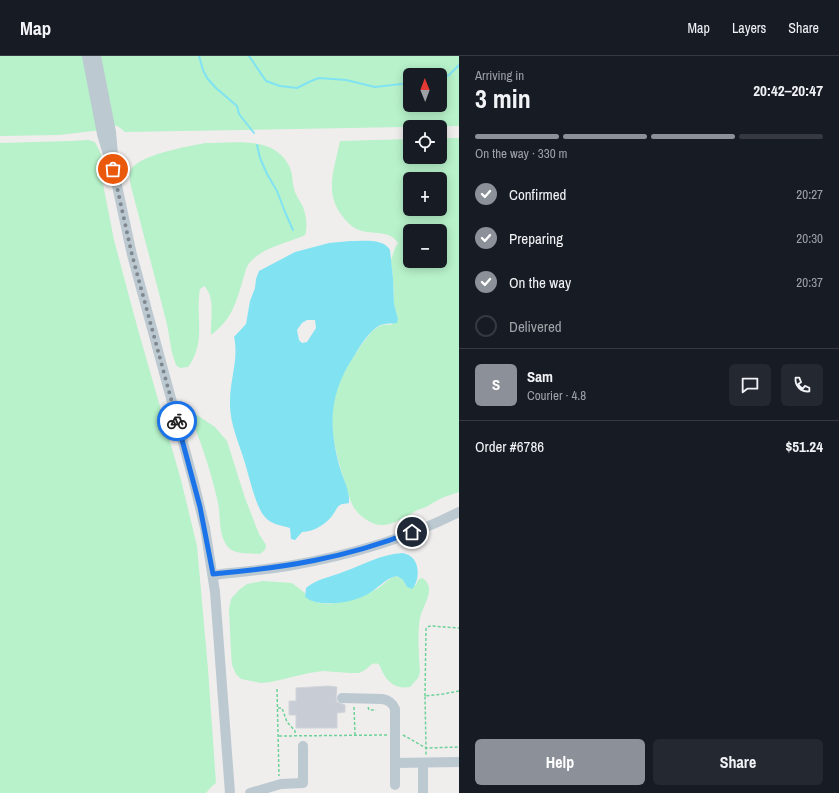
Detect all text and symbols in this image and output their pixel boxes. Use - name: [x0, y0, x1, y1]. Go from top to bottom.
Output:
- text: Map: [20, 15, 51, 41]
- text: Map: [688, 19, 710, 37]
- text: Layers: [732, 19, 766, 37]
- text: Share: [788, 19, 819, 37]
- text: Arriving in: [475, 67, 524, 84]
- north arrow: [403, 68, 447, 112]
- map controls: [403, 68, 447, 268]
- text: 20:42–20:47: [753, 80, 823, 101]
- text: 3 min: [475, 81, 531, 116]
- button: locate: [403, 120, 447, 164]
- text: On the way · 330 m: [475, 145, 567, 162]
- pin: [96, 152, 130, 186]
- icon: bag: [102, 158, 124, 180]
- button: +: [403, 172, 447, 216]
- icon: check: [475, 183, 497, 205]
- text: Confirmed: [509, 184, 566, 205]
- text: 20:27: [796, 186, 823, 203]
- button: −: [403, 224, 447, 268]
- icon: check: [475, 227, 497, 249]
- text: Preparing: [509, 228, 563, 249]
- text: 20:30: [796, 230, 823, 247]
- icon: check: [475, 271, 497, 293]
- text: On the way: [509, 272, 571, 293]
- text: 20:37: [796, 274, 823, 291]
- text: Delivered: [509, 316, 562, 337]
- button: chat: [729, 364, 771, 406]
- button: phone: [781, 364, 823, 406]
- text: Sam: [527, 366, 553, 387]
- text: S: [492, 374, 500, 395]
- text: Courier · 4.8: [527, 387, 586, 404]
- courier: [157, 401, 197, 441]
- icon: bike: [166, 410, 188, 432]
- text: Order #6786: [475, 436, 544, 457]
- text: $51.24: [785, 436, 823, 457]
- pin: [395, 515, 429, 549]
- icon: home: [401, 521, 423, 543]
- button: Help: [475, 739, 645, 785]
- button: Share: [653, 739, 823, 785]

